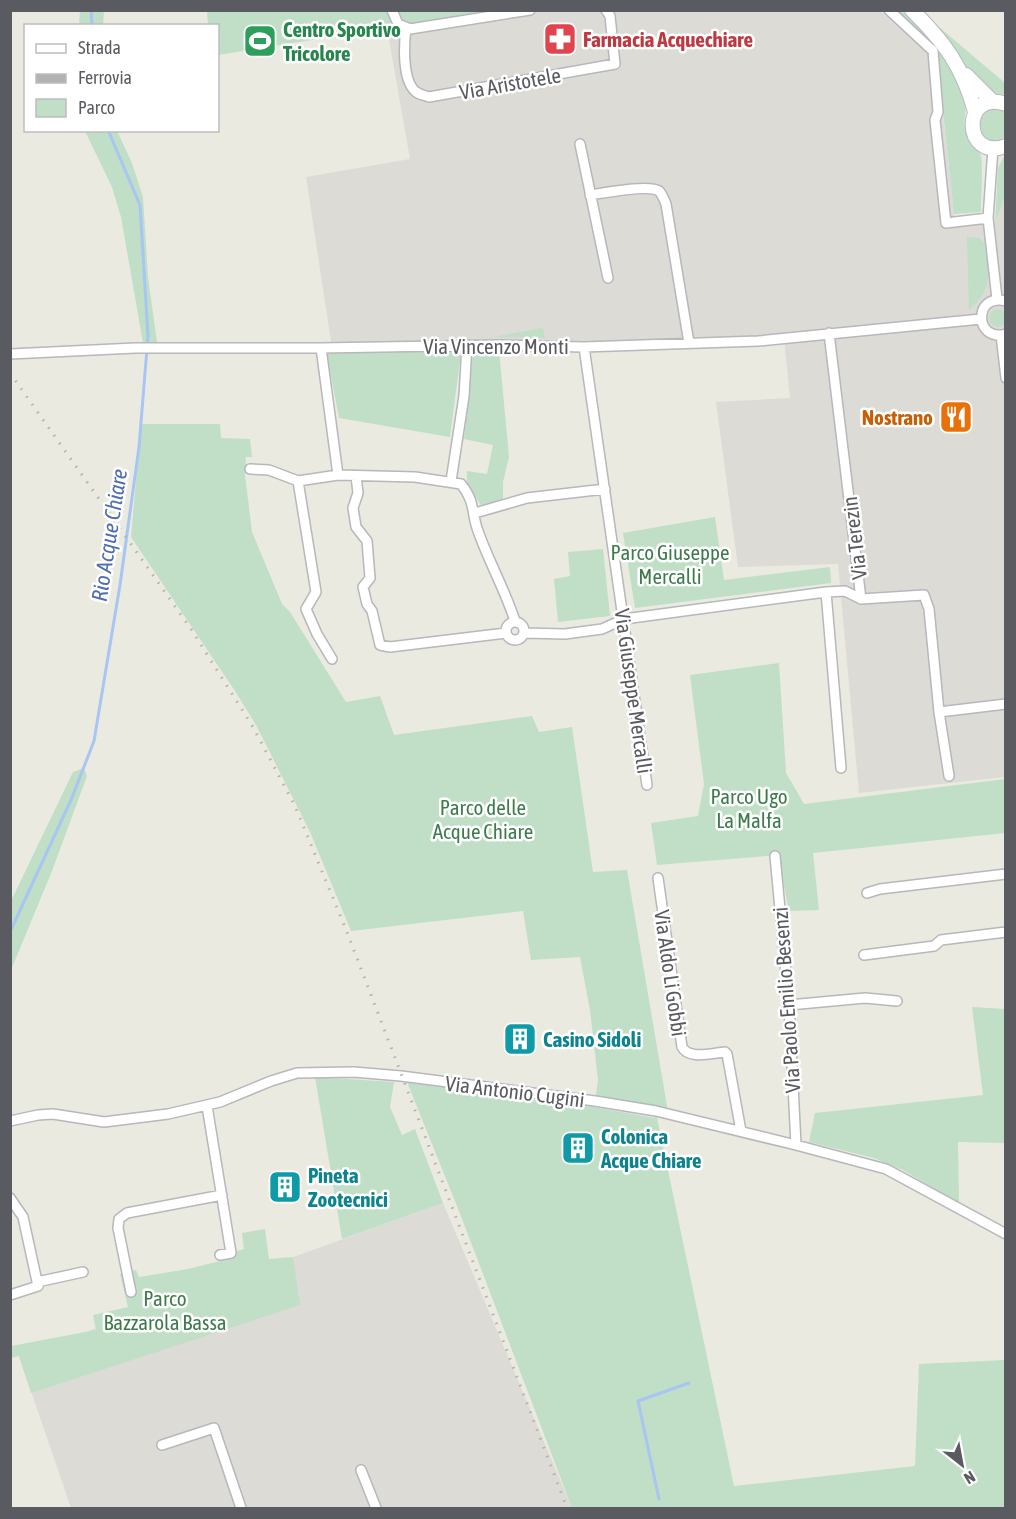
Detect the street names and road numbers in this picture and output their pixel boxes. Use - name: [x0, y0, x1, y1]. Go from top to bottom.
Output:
- street label: Via Aristotele: [457, 62, 563, 104]
- street label: Via Vincenzo Monti: [423, 334, 569, 358]
- street label: Via Terezin: [837, 495, 871, 581]
- street label: Via Giuseppe Mercalli: [611, 607, 657, 775]
- street label: Via Paolo Emilio Besenzi: [768, 906, 804, 1094]
- street label: Via Aldo Li Gobbi: [650, 908, 692, 1038]
- street label: Via Antonio Cugini: [444, 1071, 586, 1111]

